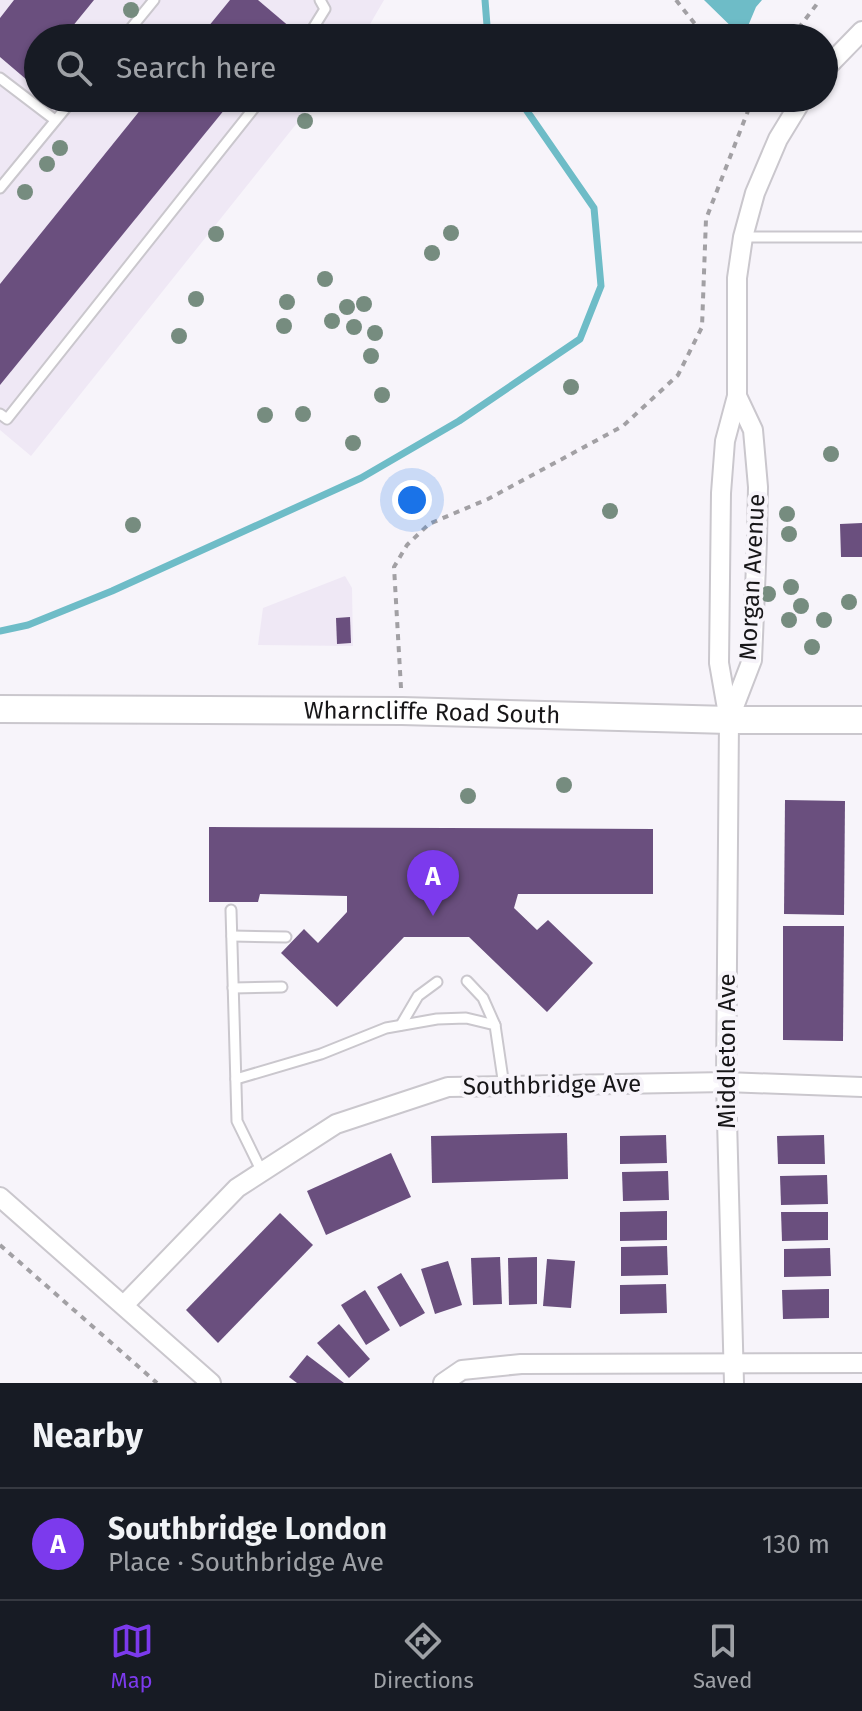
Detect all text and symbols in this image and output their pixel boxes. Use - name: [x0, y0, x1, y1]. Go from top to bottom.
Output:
- search box: [24, 24, 838, 112]
- icon: search: [52, 46, 96, 90]
- text: Search here: [116, 50, 276, 86]
- your location: [392, 480, 432, 520]
- street label: Morgan Avenue: [734, 493, 770, 661]
- street label: Wharncliffe Road South: [304, 697, 561, 729]
- pin: A: [407, 850, 459, 916]
- street label: Middleton Ave: [713, 973, 741, 1129]
- street label: Southbridge Ave: [463, 1069, 641, 1101]
- text: Nearby: [32, 1415, 143, 1456]
- text: Southbridge London: [108, 1511, 387, 1547]
- text: A: [50, 1529, 66, 1560]
- text: 130 m: [762, 1529, 830, 1560]
- text: Place · Southbridge Ave: [108, 1547, 384, 1578]
- tab: Map: [110, 1619, 154, 1694]
- tab: Directions: [373, 1619, 474, 1694]
- tab: Saved: [693, 1619, 752, 1694]

